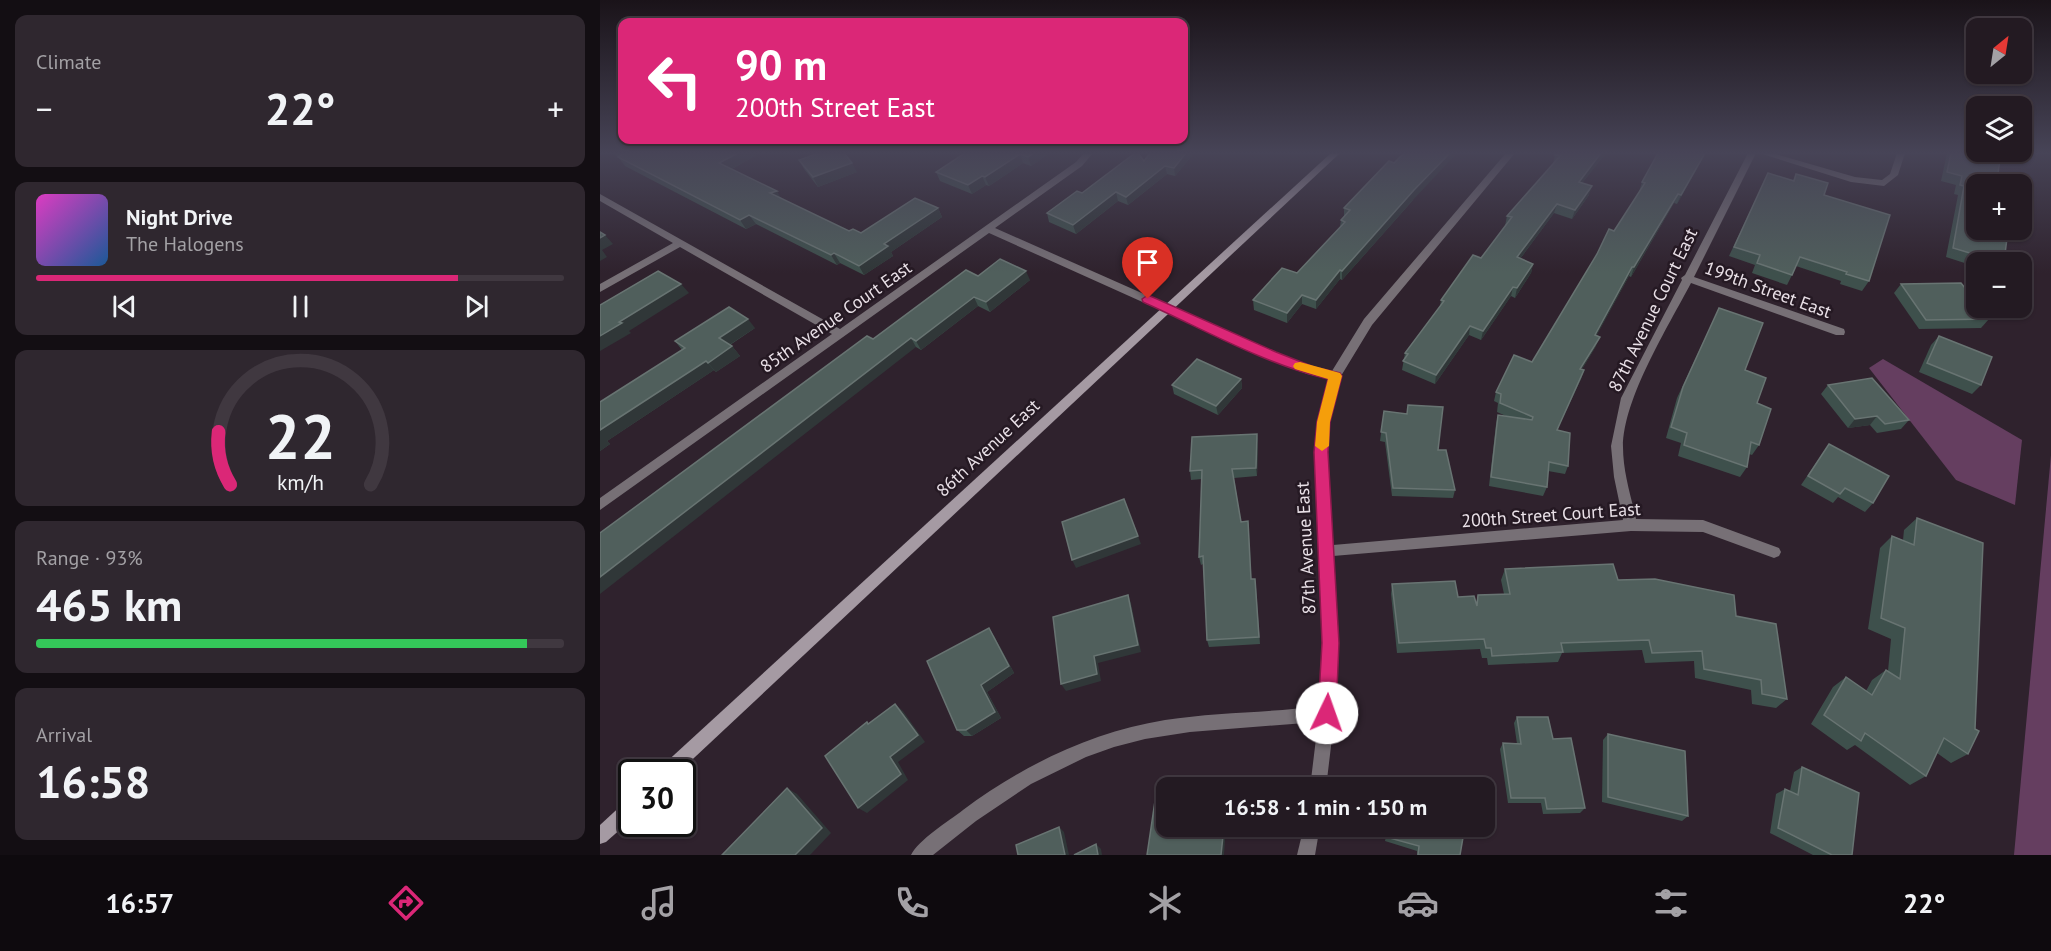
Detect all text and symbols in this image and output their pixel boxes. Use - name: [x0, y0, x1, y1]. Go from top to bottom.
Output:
- north arrow: [1966, 18, 2032, 84]
- map controls: [1966, 18, 2032, 318]
- text: 90 m: [735, 37, 827, 92]
- icon: left: [636, 42, 714, 120]
- text: Climate: [36, 49, 102, 75]
- text: 22°: [265, 79, 335, 137]
- text: −: [36, 87, 53, 130]
- text: +: [547, 87, 564, 130]
- text: 200th Street East: [735, 90, 935, 124]
- button: layers: [1966, 96, 2032, 162]
- button: +: [1966, 174, 2032, 240]
- text: Night Drive: [126, 203, 233, 231]
- street label: 87th Avenue Court East: [1603, 224, 1702, 395]
- text: The Halogens: [126, 231, 244, 257]
- pin: [1122, 237, 1173, 299]
- icon: arrive: [1131, 246, 1164, 279]
- button: −: [1966, 252, 2032, 318]
- street label: 85th Avenue Court East: [756, 256, 916, 378]
- street label: 199th Street East: [1702, 256, 1835, 323]
- icon: previous: [108, 290, 141, 323]
- icon: pause: [284, 290, 317, 323]
- icon: next: [460, 290, 493, 323]
- street label: 86th Avenue East: [931, 394, 1044, 501]
- text: 22: [265, 395, 335, 476]
- text: km/h: [276, 468, 323, 496]
- street label: 87th Avenue East: [1291, 481, 1320, 615]
- street label: 200th Street Court East: [1460, 497, 1641, 532]
- text: Range · 93%: [36, 545, 143, 571]
- text: 465 km: [36, 575, 182, 633]
- position arrow: [1295, 681, 1359, 745]
- text: Arrival: [36, 722, 92, 748]
- text: 16:58: [36, 752, 150, 810]
- speed limit sign: 30: [618, 759, 696, 837]
- text: 16:58 · 1 min · 150 m: [1224, 793, 1427, 821]
- icon: directions: [385, 882, 427, 924]
- icon: music: [638, 882, 680, 924]
- icon: phone: [891, 882, 933, 924]
- icon: climate: [1144, 882, 1186, 924]
- icon: car: [1397, 882, 1439, 924]
- icon: filters: [1650, 882, 1692, 924]
- text: 16:57: [106, 886, 174, 920]
- text: 22°: [1903, 886, 1945, 920]

